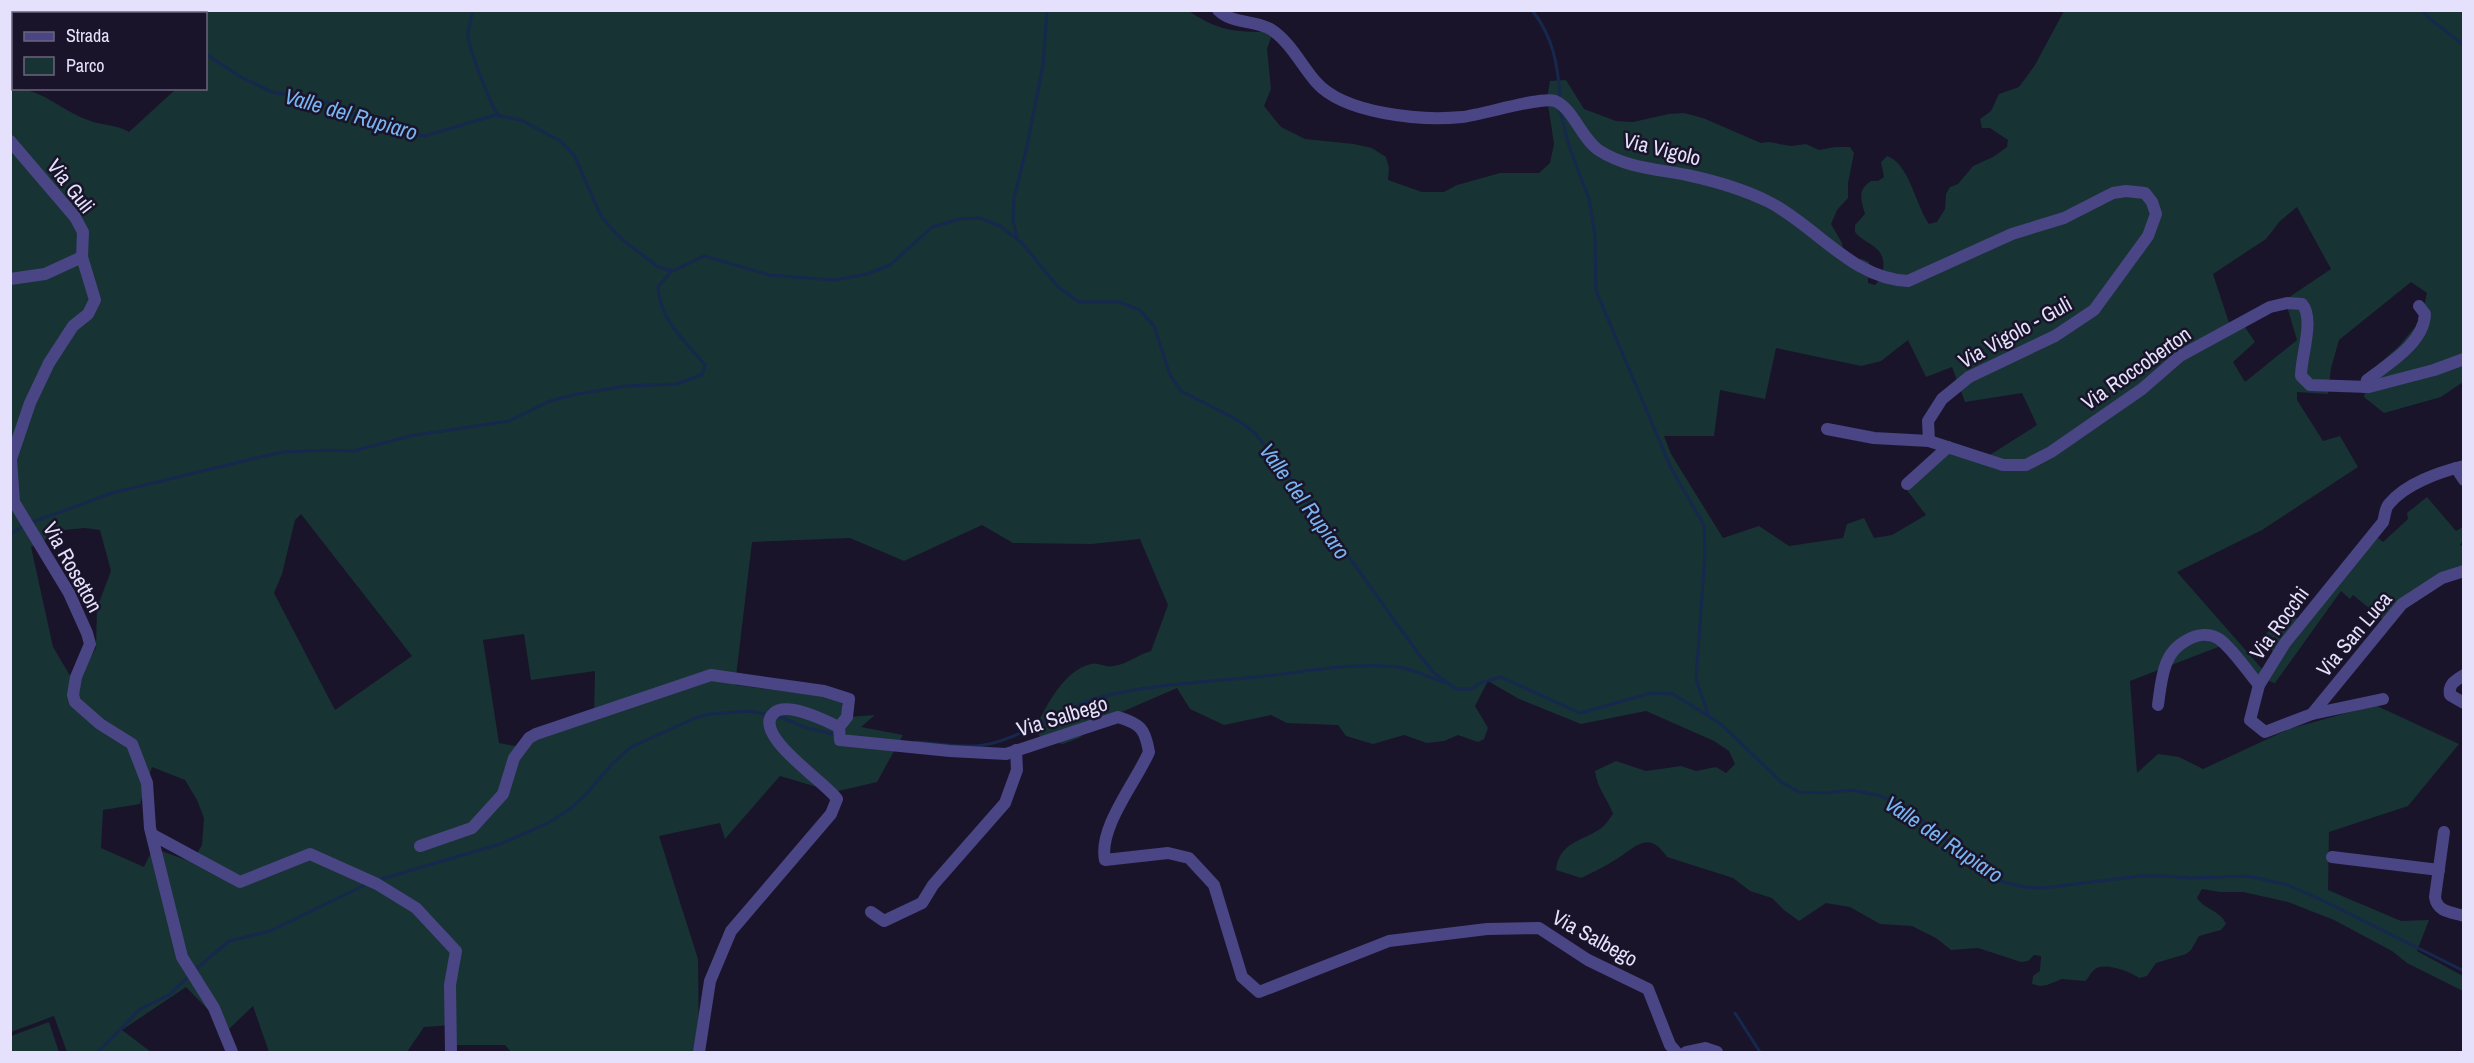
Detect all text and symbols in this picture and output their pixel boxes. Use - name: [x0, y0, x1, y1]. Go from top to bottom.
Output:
- legend: [12, 12, 207, 90]
- text: Strada: [66, 23, 110, 48]
- text: Parco: [66, 53, 105, 78]
- water label: Valle del Rupiaro: [281, 81, 421, 147]
- street label: Via Vigolo: [1620, 125, 1704, 173]
- street label: Via Guli: [41, 153, 101, 219]
- street label: Via Vigolo - Guli: [1953, 289, 2077, 375]
- street label: Via Roccoberton: [2075, 319, 2197, 417]
- water label: Valle del Rupiaro: [1253, 437, 1357, 565]
- street label: Via Rosetton: [36, 517, 110, 617]
- street label: Via Rocchi: [2243, 581, 2315, 665]
- street label: Via San Luca: [2310, 585, 2399, 683]
- street label: Via Salbego: [1013, 688, 1111, 744]
- water label: Valle del Rupiaro: [1879, 788, 2009, 890]
- street label: Via Salbego: [1547, 903, 1643, 973]

